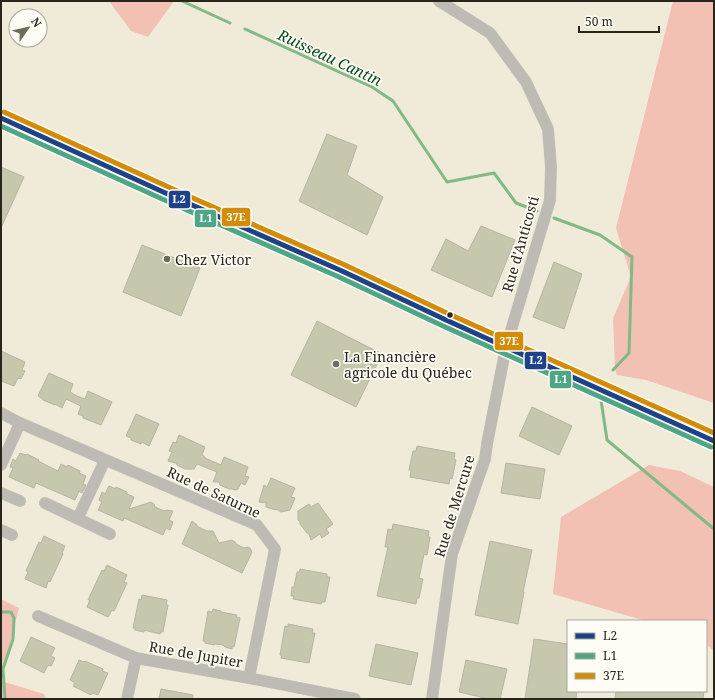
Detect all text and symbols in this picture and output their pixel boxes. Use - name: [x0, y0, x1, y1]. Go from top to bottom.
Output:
- north arrow: [8, 8, 48, 48]
- scale bar: [579, 8, 659, 34]
- text: 50 m: [585, 13, 613, 30]
- text: N: [28, 14, 46, 30]
- water label: Ruisseau Cantin: [274, 24, 385, 90]
- line badge: L2: [168, 190, 191, 209]
- text: L2: [172, 191, 186, 206]
- street label: Rue d'Anticosti: [497, 193, 543, 294]
- line badge: 37E: [221, 207, 251, 227]
- line badge: L1: [194, 209, 217, 228]
- text: 37E: [226, 209, 246, 224]
- text: L1: [199, 210, 213, 225]
- place label: Chez Victor: [175, 250, 252, 269]
- marker: Chez Victor: [162, 254, 172, 264]
- unlabelled marker: [445, 310, 455, 320]
- line badge: 37E: [494, 331, 524, 351]
- text: 37E: [499, 333, 519, 348]
- place label: La Financière agricole du Québec: [344, 347, 472, 382]
- line badge: L2: [524, 351, 547, 370]
- text: L2: [529, 352, 543, 367]
- marker: La Financière agricole du Québec: [331, 359, 341, 369]
- line badge: L1: [549, 370, 572, 389]
- text: L1: [554, 371, 568, 386]
- street label: Rue de Mercure: [429, 453, 479, 559]
- street label: Rue de Saturne: [164, 462, 264, 522]
- legend: [567, 620, 707, 692]
- text: L2: [603, 627, 617, 644]
- street label: Rue de Jupiter: [148, 636, 245, 672]
- text: L1: [603, 647, 617, 664]
- text: 37E: [603, 667, 624, 684]

